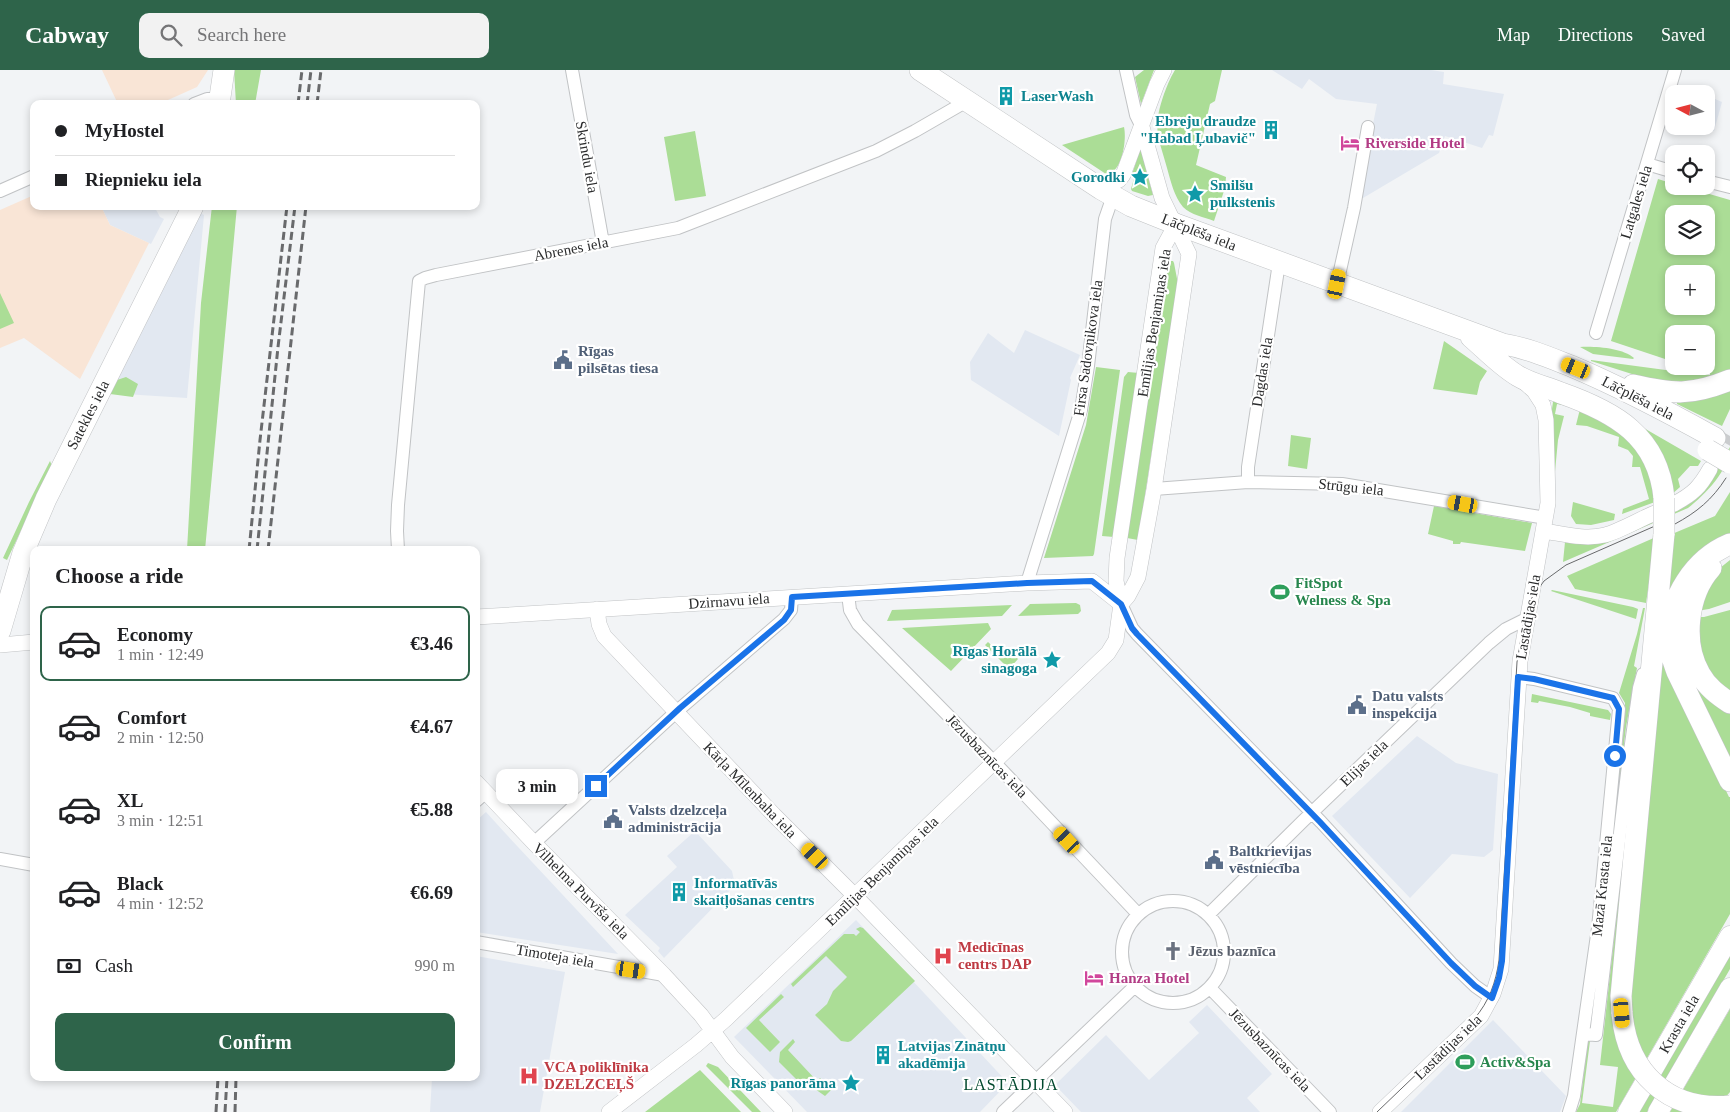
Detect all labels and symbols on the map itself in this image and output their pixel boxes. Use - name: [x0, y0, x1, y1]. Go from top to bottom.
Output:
- building icon: LaserWash: [995, 85, 1017, 107]
- north arrow: [1665, 85, 1715, 135]
- place label: LaserWash: [1021, 88, 1094, 104]
- place label: Ebreju draudze "Habad Ļubavič": [1140, 113, 1256, 147]
- building icon: Ebreju draudze "Habad Ļubavič": [1260, 119, 1282, 141]
- street label: Skrindu iela: [573, 120, 601, 195]
- hotel icon: Riverside Hotel: [1339, 132, 1361, 154]
- place label: Riverside Hotel: [1365, 135, 1465, 151]
- street label: Latgales iela: [1617, 163, 1655, 241]
- place icon: Gorodki: [1129, 166, 1151, 188]
- place label: Gorodki: [1071, 169, 1125, 185]
- place label: Smilšu pulkstenis: [1210, 177, 1275, 210]
- place icon: Smilšu pulkstenis: [1184, 183, 1206, 205]
- street label: Lāčplēša iela: [1159, 210, 1239, 254]
- street label: Abrenes iela: [532, 234, 610, 264]
- street label: Emīlijas Benjamiņas iela: [1134, 247, 1175, 398]
- car: [1326, 268, 1347, 300]
- street label: Firsa Sadovņikova iela: [1071, 278, 1107, 417]
- street label: Dagdas iela: [1249, 336, 1275, 408]
- place label: Rīgas pilsētas tiesa: [578, 343, 659, 376]
- public building icon: Rīgas pilsētas tiesa: [552, 349, 574, 371]
- car: [1559, 355, 1592, 381]
- street label: Lāčplēša iela: [1599, 373, 1677, 423]
- street label: Satekles iela: [64, 377, 112, 452]
- street label: Strūgu iela: [1318, 476, 1385, 498]
- car: [1446, 494, 1479, 514]
- street label: Lastādijas iela: [1513, 573, 1543, 661]
- place label: FitSpot Welness & Spa: [1295, 575, 1391, 608]
- sports icon: FitSpot Welness & Spa: [1269, 581, 1291, 603]
- street label: Dzirnavu iela: [688, 590, 770, 612]
- place label: Rīgas Horālā sinagoga: [952, 643, 1037, 676]
- place icon: Rīgas Horālā sinagoga: [1041, 649, 1063, 671]
- place label: Datu valsts inspekcija: [1372, 688, 1443, 721]
- public building icon: Datu valsts inspekcija: [1346, 694, 1368, 716]
- street label: Jēzusbaznīcas iela: [943, 711, 1031, 801]
- street label: Elijas iela: [1337, 736, 1391, 789]
- street label: Kārļa Mīlenbaha iela: [700, 739, 800, 842]
- route start: [1604, 745, 1626, 767]
- callout: 3 min: [496, 768, 578, 804]
- route end: [585, 775, 607, 797]
- place label: Valsts dzelzceļa administrācija: [628, 802, 728, 835]
- public building icon: Valsts dzelzceļa administrācija: [602, 808, 624, 830]
- street label: Emīlijas Benjamiņas iela: [823, 813, 942, 930]
- car: [1051, 824, 1082, 856]
- street label: Mazā Krasta iela: [1589, 834, 1615, 937]
- street label: Vilhelma Purvīša iela: [530, 840, 633, 943]
- car: [798, 840, 831, 872]
- place label: Baltkrievijas vēstniecība: [1229, 843, 1312, 876]
- public building icon: Baltkrievijas vēstniecība: [1203, 849, 1225, 871]
- place label: Informatīvās skaitļošanas centrs: [694, 875, 815, 909]
- building icon: Informatīvās skaitļošanas centrs: [668, 881, 690, 903]
- place label: Medicīnas centrs DAP: [958, 939, 1032, 972]
- church icon: Jēzus baznīca: [1162, 940, 1184, 962]
- street label: Timoteja iela: [515, 941, 596, 971]
- place label: Jēzus baznīca: [1188, 943, 1276, 959]
- hospital icon: Medicīnas centrs DAP: [932, 945, 954, 967]
- car: [615, 960, 646, 980]
- hotel icon: Hanza Hotel: [1083, 967, 1105, 989]
- place label: Hanza Hotel: [1109, 970, 1189, 986]
- street label: Krasta iela: [1656, 992, 1702, 1056]
- car: [1613, 997, 1630, 1029]
- street label: Jēzusbaznīcas iela: [1226, 1005, 1314, 1095]
- street label: Lastādijas iela: [1411, 1011, 1485, 1083]
- place label: Latvijas Zinātņu akadēmija: [898, 1038, 1006, 1071]
- building icon: Latvijas Zinātņu akadēmija: [872, 1044, 894, 1066]
- sports icon: Activ&Spa: [1454, 1051, 1476, 1073]
- place label: Activ&Spa: [1480, 1054, 1551, 1070]
- place label: VCA poliklīnika DZELZCEĻŠ: [544, 1059, 649, 1093]
- hospital icon: VCA poliklīnika DZELZCEĻŠ: [518, 1065, 540, 1087]
- place icon: Rīgas panorāma: [840, 1072, 862, 1094]
- place label: Rīgas panorāma: [731, 1075, 836, 1091]
- district label: LASTĀDIJA: [963, 1076, 1059, 1093]

